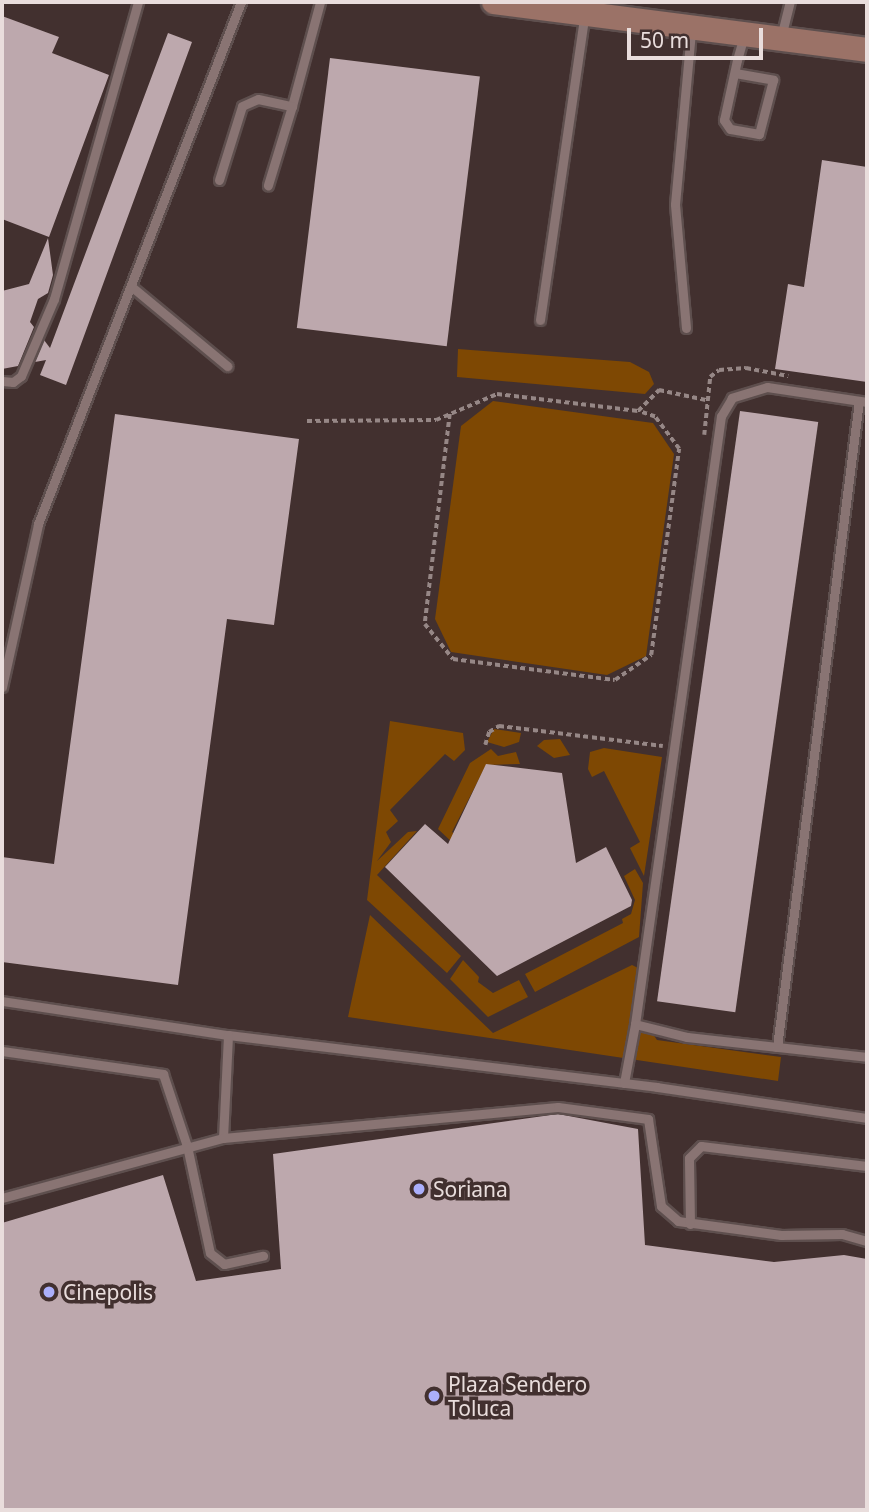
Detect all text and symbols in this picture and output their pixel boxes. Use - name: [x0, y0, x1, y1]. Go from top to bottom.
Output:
- scale bar: [631, 14, 768, 58]
- text: 50 m: [640, 26, 689, 54]
- place label: Soriana: [433, 1176, 508, 1202]
- marker: Soriana: [411, 1181, 427, 1197]
- place label: Cinepolis: [63, 1279, 153, 1305]
- marker: Cinepolis: [41, 1284, 57, 1300]
- place label: Plaza Sendero Toluca: [448, 1371, 587, 1421]
- marker: Plaza Sendero Toluca: [426, 1388, 442, 1404]

